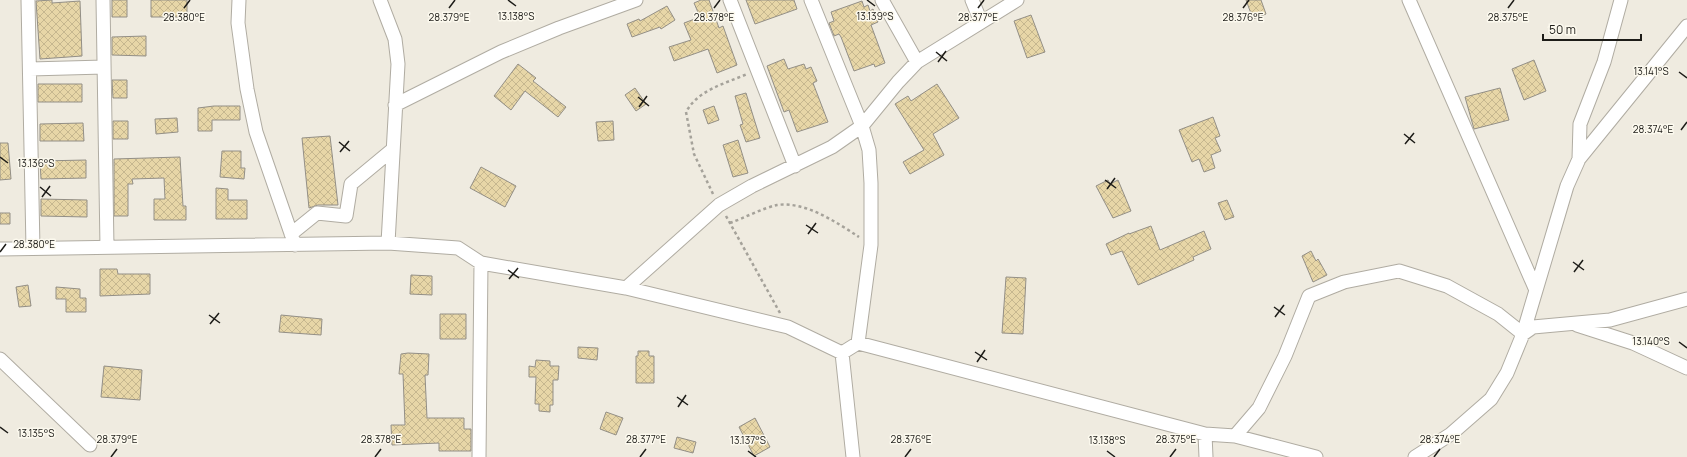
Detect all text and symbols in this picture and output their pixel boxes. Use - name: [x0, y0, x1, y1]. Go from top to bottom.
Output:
- text: 13.138°S: [498, 9, 534, 23]
- text: 13.139°S: [856, 9, 894, 23]
- text: 28.380°E: [163, 10, 205, 24]
- text: 28.379°E: [429, 10, 470, 24]
- text: 28.378°E: [694, 10, 735, 24]
- text: 28.377°E: [958, 10, 998, 24]
- text: 28.376°E: [1223, 10, 1264, 24]
- text: 28.375°E: [1488, 10, 1529, 24]
- scale bar: [1543, 16, 1641, 42]
- text: 50 m: [1549, 21, 1576, 38]
- text: 13.141°S: [1633, 64, 1669, 78]
- text: 28.374°E: [1633, 122, 1673, 136]
- text: 13.136°S: [17, 156, 55, 170]
- text: 28.380°E: [13, 237, 55, 251]
- text: 13.140°S: [1632, 334, 1670, 348]
- text: 13.135°S: [18, 426, 54, 440]
- text: 28.379°E: [97, 432, 138, 446]
- text: 28.378°E: [361, 432, 402, 446]
- text: 28.377°E: [626, 432, 666, 446]
- text: 28.376°E: [891, 432, 932, 446]
- text: 28.375°E: [1156, 432, 1197, 446]
- text: 28.374°E: [1420, 432, 1460, 446]
- text: 13.137°S: [730, 433, 766, 447]
- text: 13.138°S: [1089, 433, 1125, 447]

